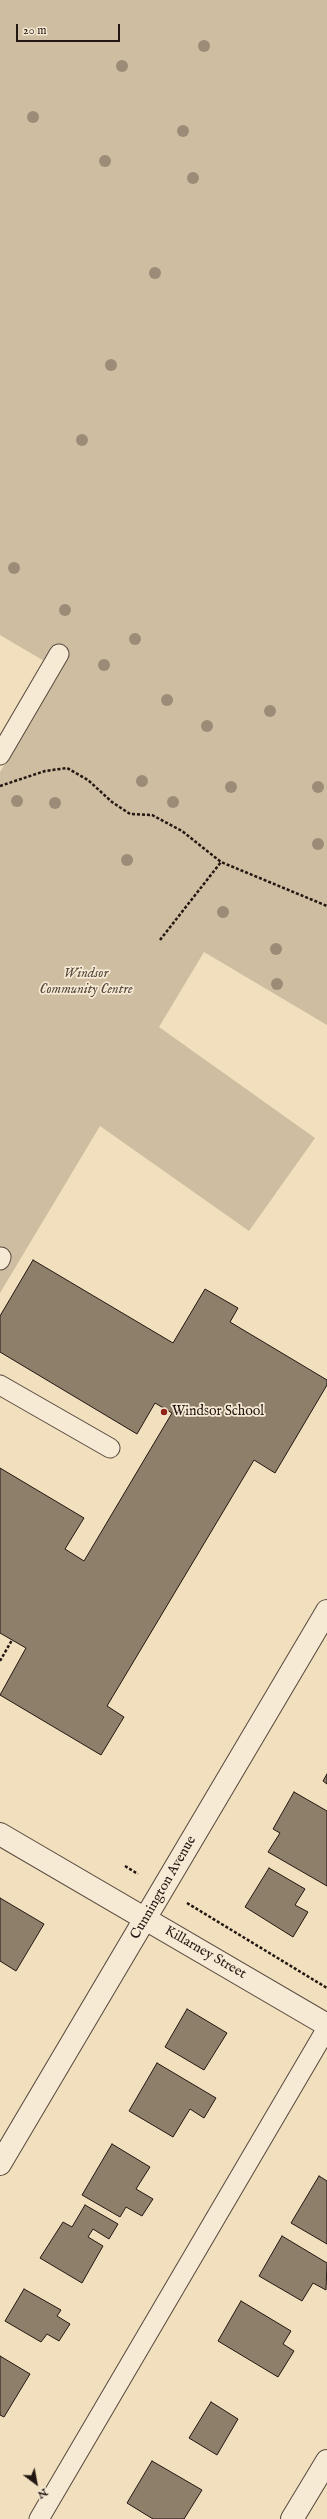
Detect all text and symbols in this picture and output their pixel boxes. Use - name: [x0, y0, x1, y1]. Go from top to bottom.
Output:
- scale bar: [18, 16, 122, 42]
- text: 20 m: [23, 23, 46, 38]
- park label: Windsor Community Centre: [39, 966, 133, 998]
- place label: Windsor School: [172, 1404, 264, 1420]
- marker: Windsor School: [159, 1407, 169, 1417]
- street label: Cunnington Avenue: [128, 1833, 200, 1943]
- street label: Killarney Street: [161, 1923, 249, 1983]
- north arrow: [16, 2463, 56, 2503]
- text: N: [35, 2485, 50, 2502]

